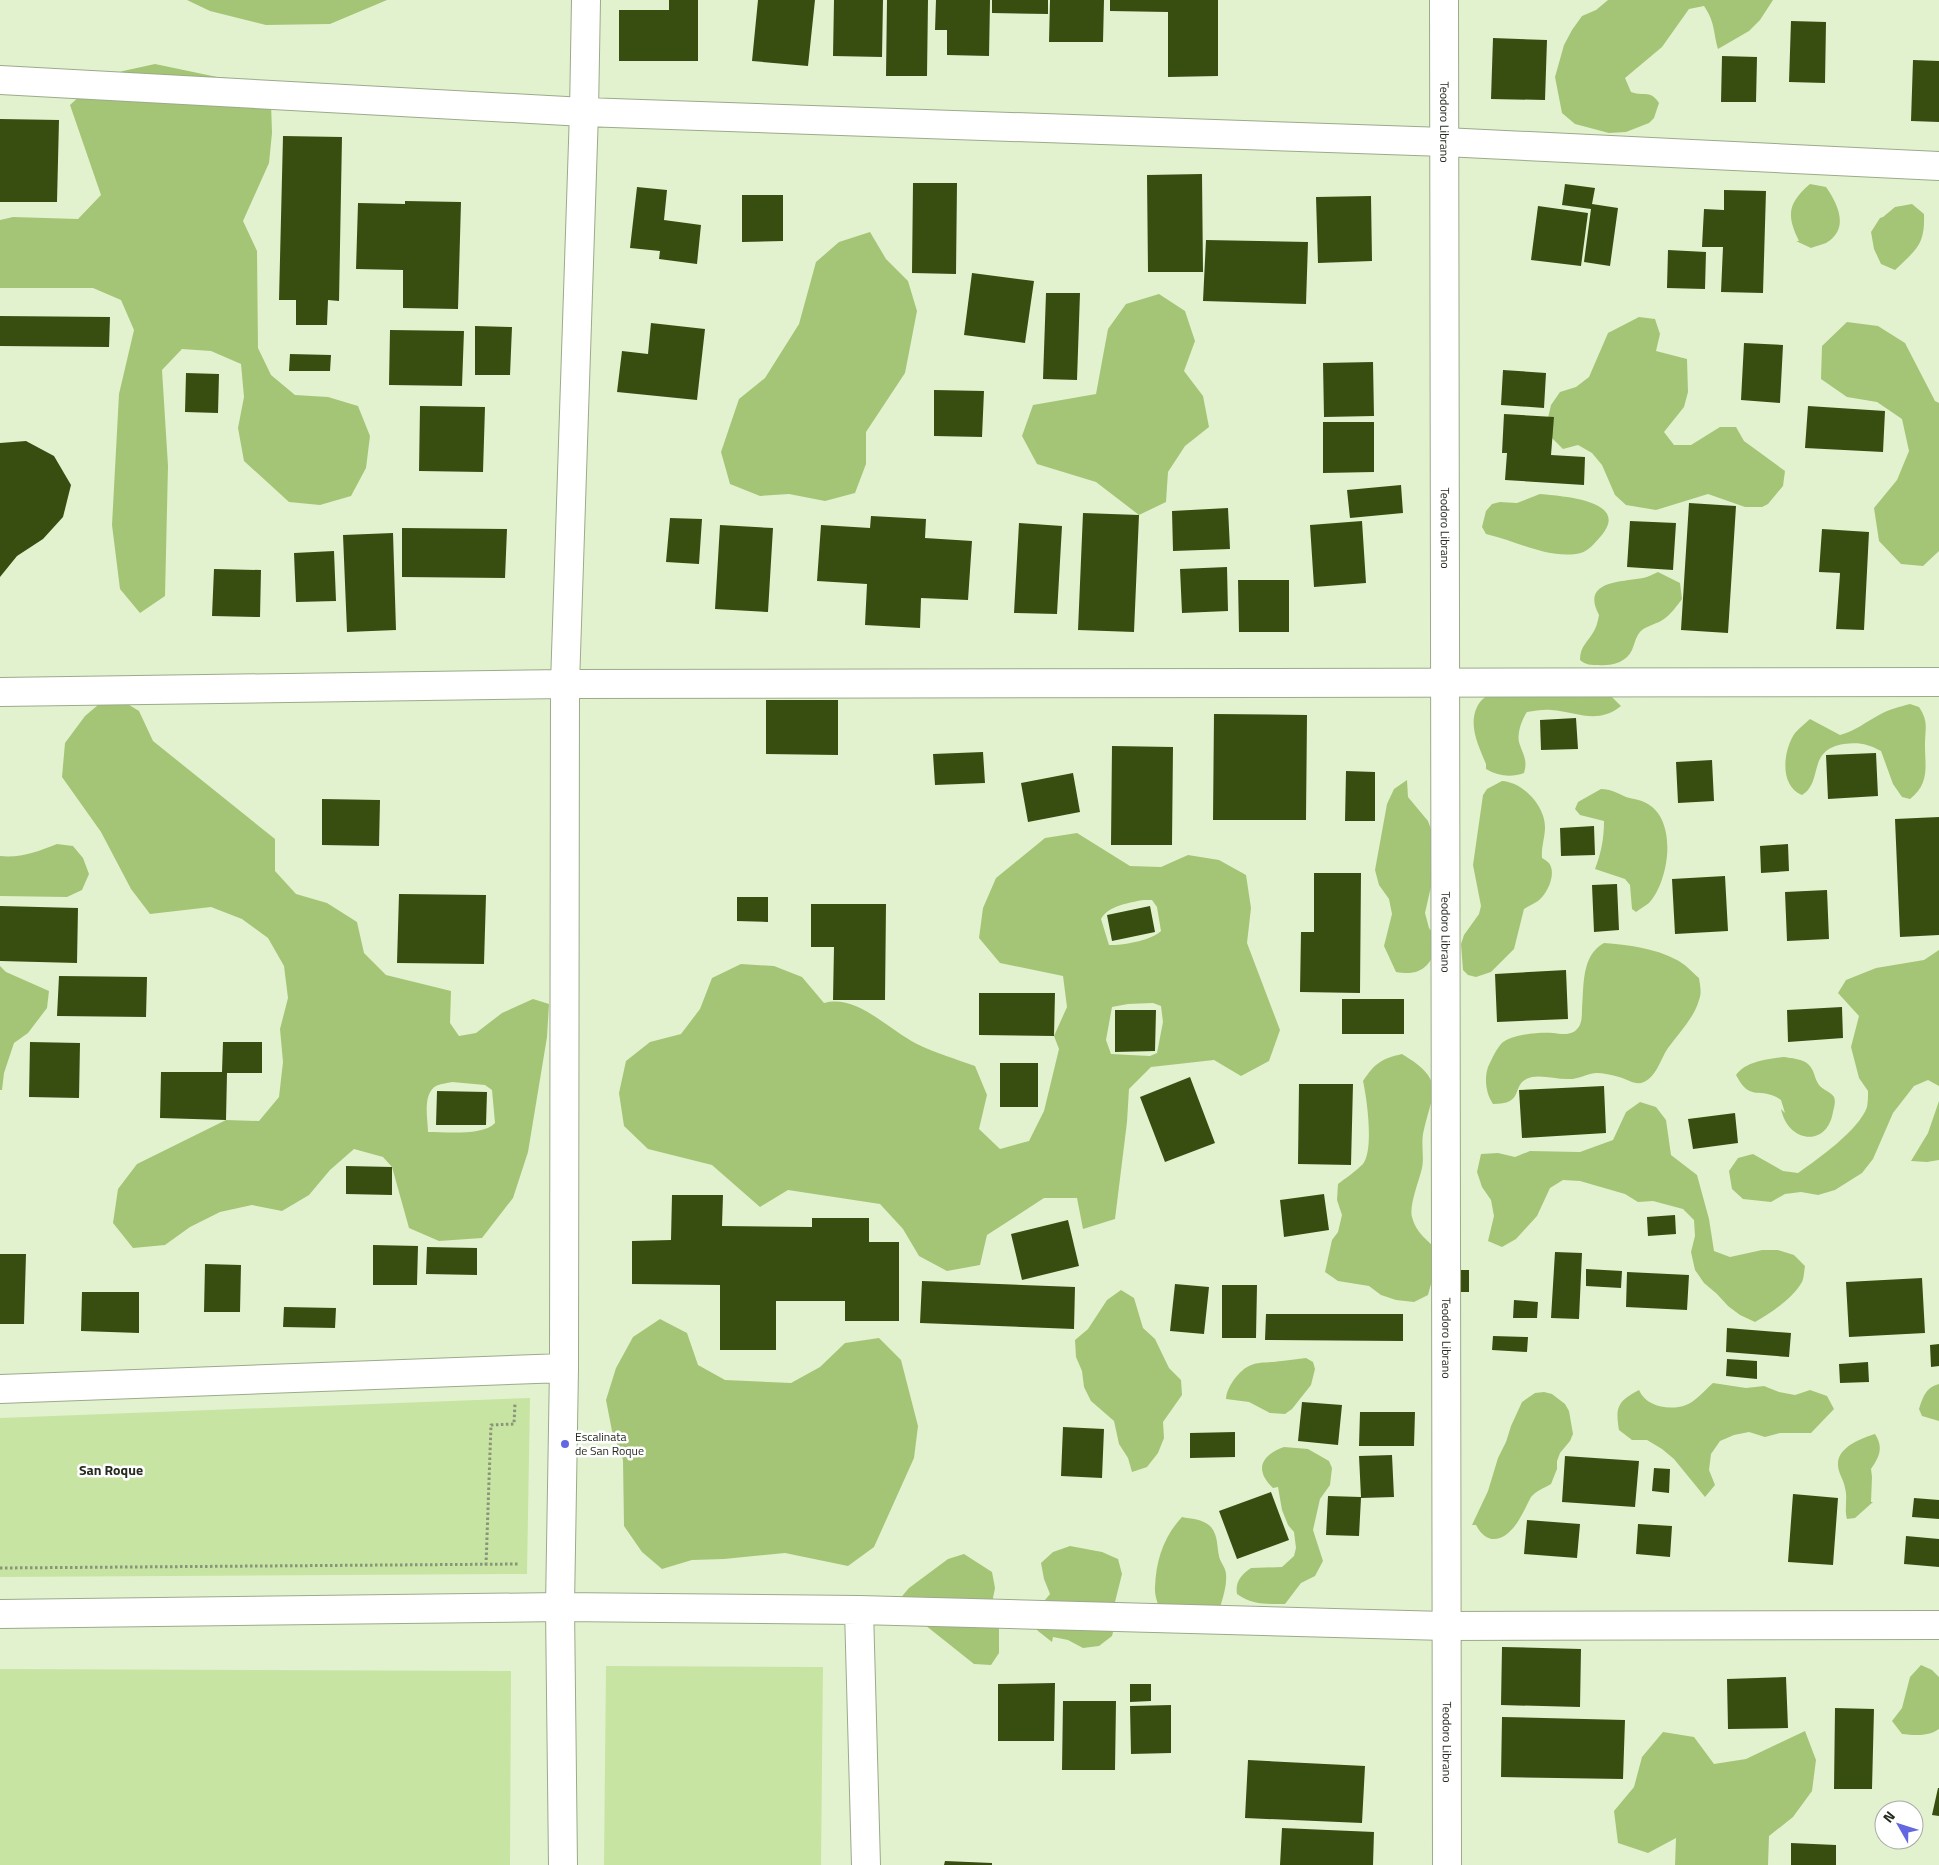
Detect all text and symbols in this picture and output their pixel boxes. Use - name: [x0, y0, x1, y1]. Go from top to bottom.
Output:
- street label: Teodoro Librano: [1435, 81, 1454, 163]
- street label: Teodoro Librano: [1436, 487, 1455, 569]
- street label: Teodoro Librano: [1436, 891, 1456, 973]
- street label: Teodoro Librano: [1437, 1297, 1456, 1379]
- place label: Escalinata de San Roque: [575, 1427, 644, 1460]
- marker: Escalinata de San Roque: [559, 1438, 571, 1450]
- district label: San Roque: [79, 1459, 143, 1480]
- street label: Teodoro Librano: [1438, 1701, 1457, 1783]
- north arrow: [1874, 1800, 1924, 1850]
- text: N: [1877, 1806, 1900, 1827]

